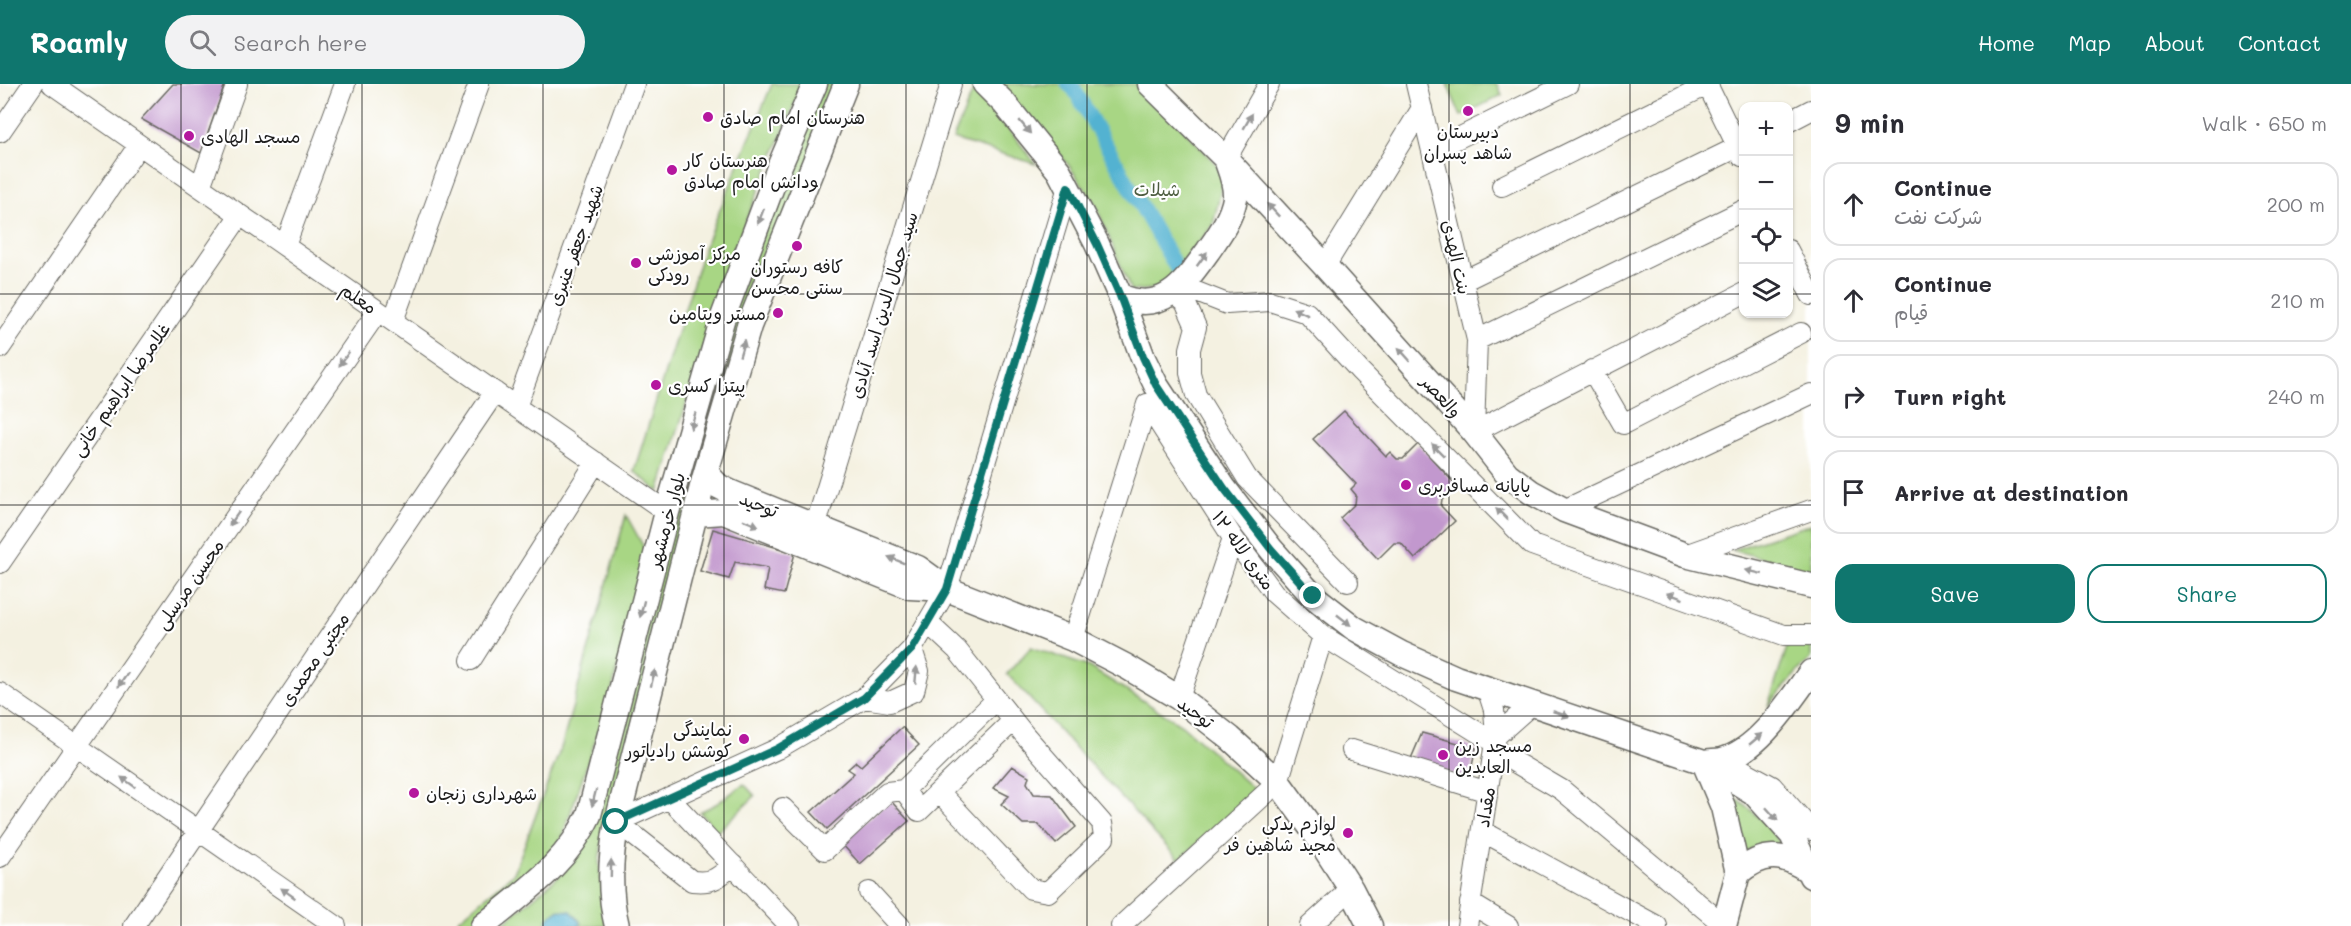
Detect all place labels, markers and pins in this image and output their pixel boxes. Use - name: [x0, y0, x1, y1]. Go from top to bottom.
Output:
- marker: دبیرستان شاهد پسران: [1461, 104, 1475, 118]
- place label: هنرستان امام صادق: [720, 105, 865, 132]
- marker: هنرستان امام صادق: [701, 110, 715, 124]
- place label: دبیرستان شاهد پسران: [1424, 119, 1512, 165]
- place label: مسجد الهادی: [201, 124, 301, 148]
- marker: مسجد الهادی: [182, 129, 196, 143]
- place label: هنرستان کار ودانش امام صادق: [682, 148, 819, 196]
- marker: هنرستان کار ودانش امام صادق: [665, 163, 679, 177]
- marker: کافه رستوران سنتی محسن: [790, 239, 804, 253]
- place label: مرکز آموزشی رودکی: [648, 241, 741, 286]
- place label: کافه رستوران سنتی محسن: [751, 254, 844, 299]
- marker: مرکز آموزشی رودکی: [629, 256, 643, 270]
- place label: مستر ویتامین: [669, 301, 766, 325]
- marker: مستر ویتامین: [771, 306, 785, 320]
- place label: پیتزا کسری: [668, 373, 745, 398]
- marker: پیتزا کسری: [649, 378, 663, 392]
- place label: پایانه مسافربری: [1418, 473, 1530, 498]
- marker: پایانه مسافربری: [1399, 478, 1413, 492]
- place label: نمایندگی کوشش رادیاتور: [623, 717, 732, 763]
- marker: نمایندگی کوشش رادیاتور: [737, 732, 751, 746]
- place label: مسجد زین العابدین: [1455, 733, 1532, 778]
- marker: مسجد زین العابدین: [1436, 748, 1450, 762]
- place label: شهرداری زنجان: [426, 781, 537, 805]
- marker: شهرداری زنجان: [407, 786, 421, 800]
- place label: لوازم یدکی مجید شاهین فر: [1223, 811, 1336, 856]
- marker: لوازم یدکی مجید شاهین فر: [1341, 826, 1355, 840]

